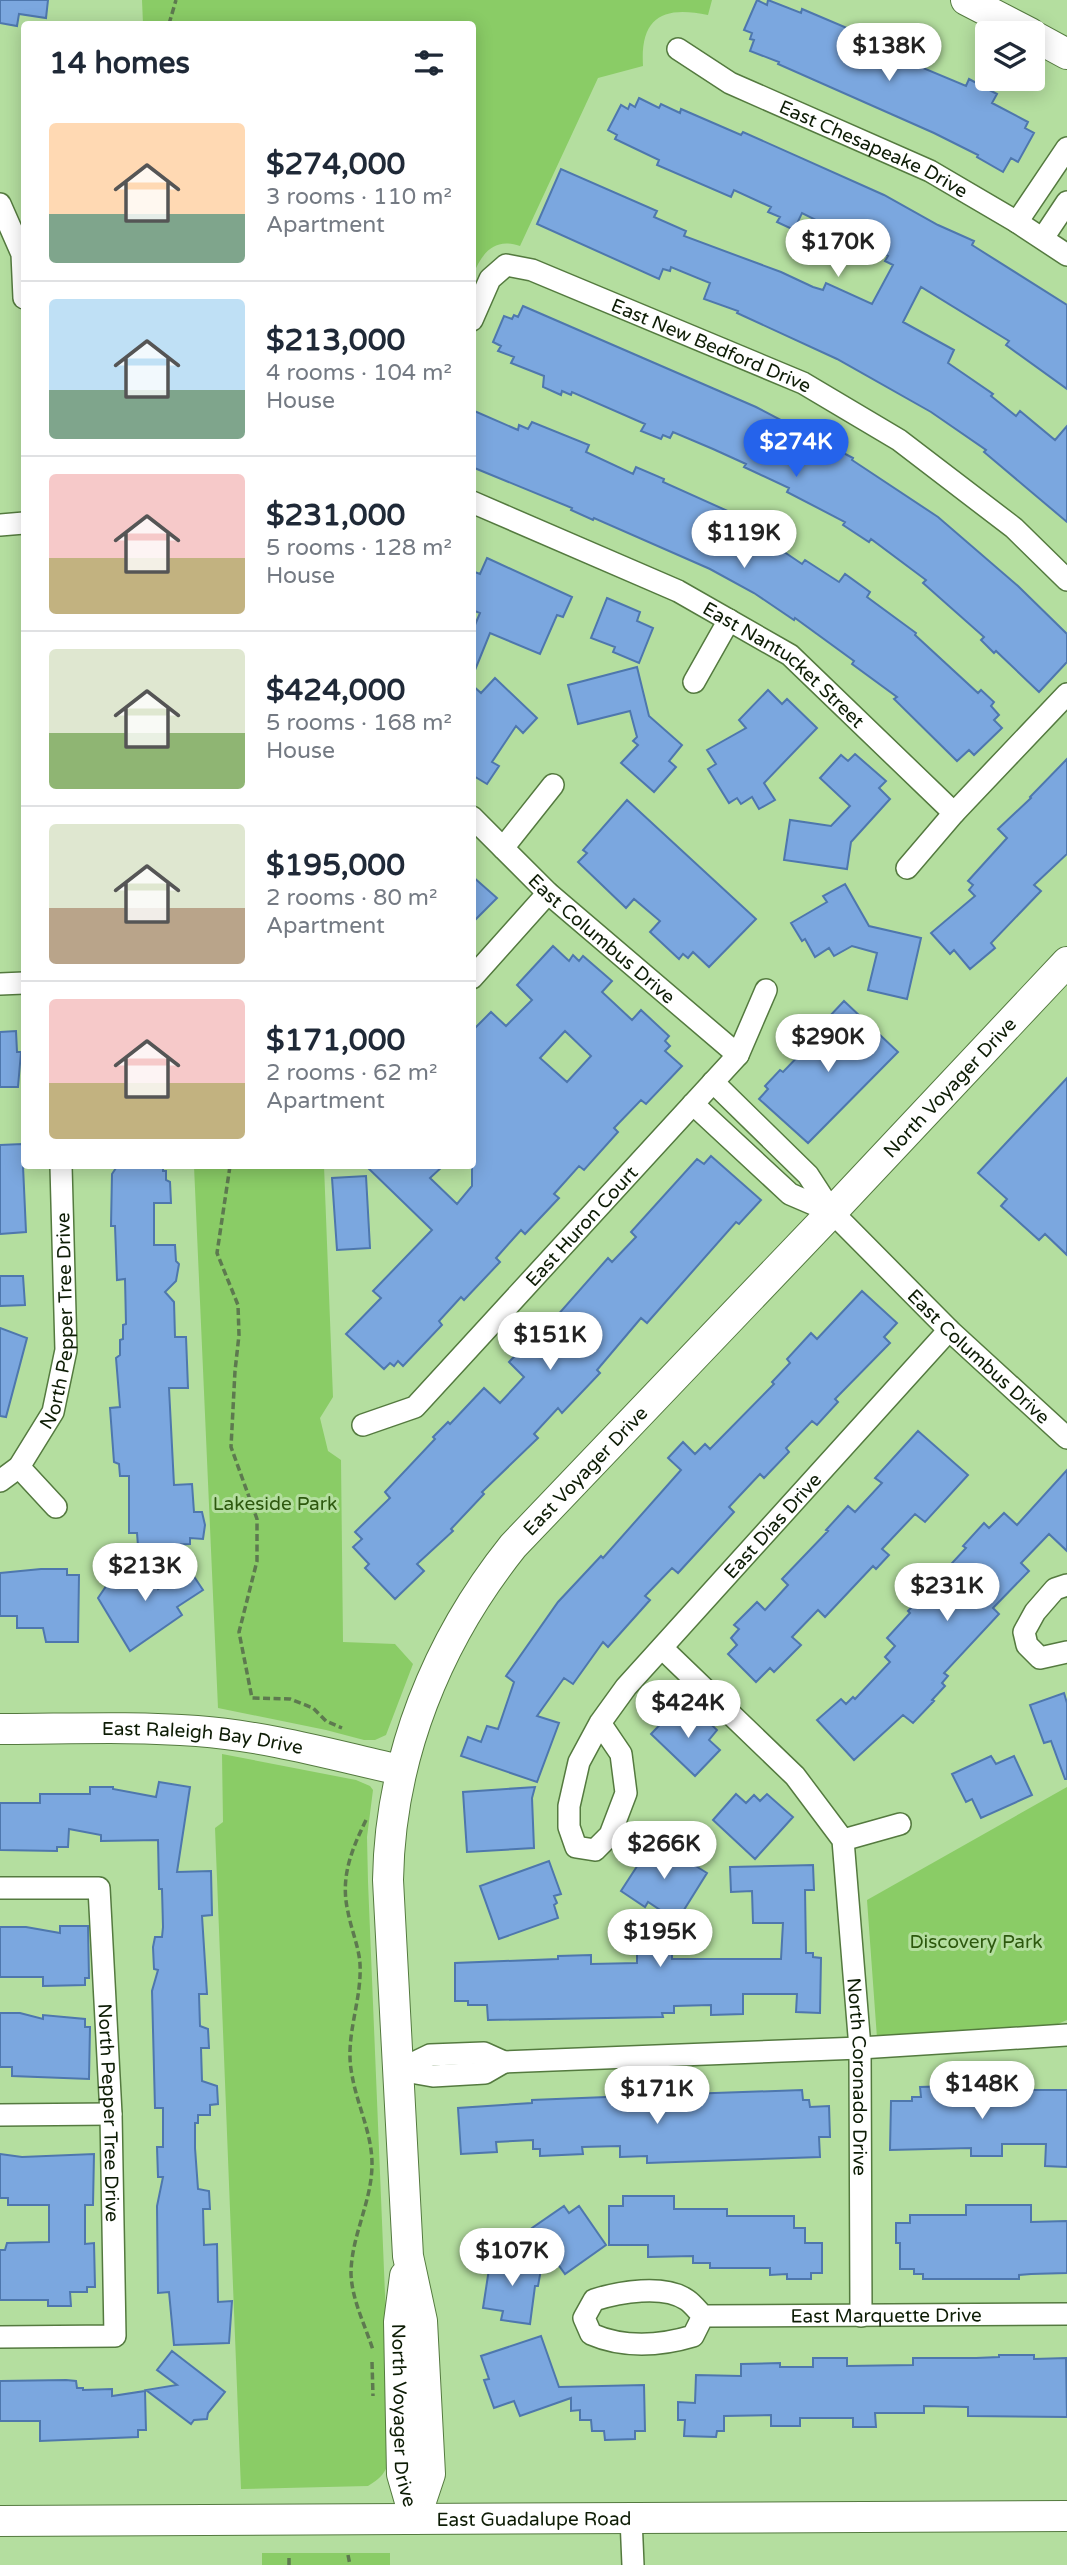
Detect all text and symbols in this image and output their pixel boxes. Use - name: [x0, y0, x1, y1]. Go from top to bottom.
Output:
- map controls: [975, 21, 1045, 91]
- button: layers: [975, 21, 1045, 91]
- pin: $138K: [840, 24, 938, 83]
- text: $138K: [853, 32, 925, 60]
- icon: filters: [410, 44, 448, 82]
- text: 14 homes: [49, 45, 190, 82]
- street label: East Chesapeake Drive: [776, 96, 971, 203]
- text: $274,000: [266, 146, 405, 183]
- icon: home: [105, 151, 189, 235]
- text: 3 rooms · 110 m²: [266, 183, 452, 211]
- text: Apartment: [266, 211, 385, 239]
- pin: $170K: [789, 219, 887, 279]
- text: $170K: [802, 228, 874, 256]
- street label: East New Bedford Drive: [608, 294, 815, 397]
- text: $213,000: [266, 322, 405, 359]
- icon: home: [105, 327, 189, 411]
- text: 4 rooms · 104 m²: [266, 359, 452, 387]
- text: House: [266, 387, 335, 415]
- pin: $274K: [747, 420, 845, 479]
- text: $274K: [760, 428, 832, 456]
- text: $231,000: [266, 497, 405, 534]
- icon: home: [105, 502, 189, 586]
- pin: $119K: [695, 510, 793, 570]
- text: $119K: [708, 519, 780, 547]
- text: 5 rooms · 128 m²: [266, 534, 452, 562]
- text: House: [266, 562, 335, 590]
- street label: East Nantucket Street: [699, 598, 869, 733]
- text: $424,000: [266, 672, 405, 709]
- icon: home: [105, 677, 189, 761]
- text: 5 rooms · 168 m²: [266, 709, 452, 737]
- text: House: [266, 737, 335, 765]
- text: $195,000: [266, 847, 405, 884]
- icon: home: [105, 852, 189, 936]
- street label: East Columbus Drive: [523, 870, 679, 1008]
- text: 2 rooms · 80 m²: [266, 884, 437, 912]
- text: Apartment: [266, 912, 385, 940]
- street label: North Voyager Drive: [879, 1013, 1021, 1162]
- pin: $290K: [779, 1014, 877, 1074]
- text: $171,000: [266, 1022, 405, 1059]
- text: $290K: [792, 1023, 864, 1051]
- icon: home: [105, 1027, 189, 1111]
- text: 2 rooms · 62 m²: [266, 1059, 437, 1087]
- text: Apartment: [266, 1087, 385, 1115]
- street label: East Huron Court: [521, 1162, 643, 1291]
- street label: North Pepper Tree Drive: [35, 1212, 78, 1433]
- street label: East Columbus Drive: [903, 1285, 1054, 1429]
- pin: $151K: [501, 1312, 599, 1372]
- text: $151K: [514, 1321, 586, 1349]
- street label: East Voyager Drive: [519, 1402, 652, 1540]
- street label: East Dias Drive: [720, 1469, 826, 1583]
- park label: Lakeside Park: [213, 1493, 337, 1515]
- pin: $213K: [96, 1544, 194, 1603]
- text: $213K: [109, 1552, 181, 1580]
- pin: $231K: [898, 1564, 996, 1623]
- text: $231K: [911, 1572, 983, 1600]
- pin: $424K: [639, 1680, 737, 1740]
- text: $424K: [652, 1689, 724, 1717]
- street label: East Raleigh Bay Drive: [102, 1718, 305, 1759]
- pin: $266K: [615, 1822, 713, 1881]
- text: $266K: [628, 1830, 700, 1858]
- pin: $195K: [611, 1910, 709, 1969]
- text: $195K: [624, 1918, 696, 1946]
- park label: Discovery Park: [909, 1931, 1043, 1953]
- street label: North Coronado Drive: [842, 1977, 870, 2176]
- street label: North Pepper Tree Drive: [93, 2003, 123, 2222]
- pin: $148K: [933, 2062, 1031, 2121]
- pin: $171K: [608, 2066, 706, 2126]
- text: $148K: [946, 2070, 1018, 2098]
- text: $171K: [621, 2075, 693, 2103]
- pin: $107K: [463, 2228, 561, 2288]
- text: $107K: [476, 2237, 548, 2265]
- street label: East Marquette Drive: [790, 2304, 982, 2328]
- street label: North Voyager Drive: [387, 2323, 421, 2510]
- street label: East Guadalupe Road: [436, 2508, 632, 2531]

